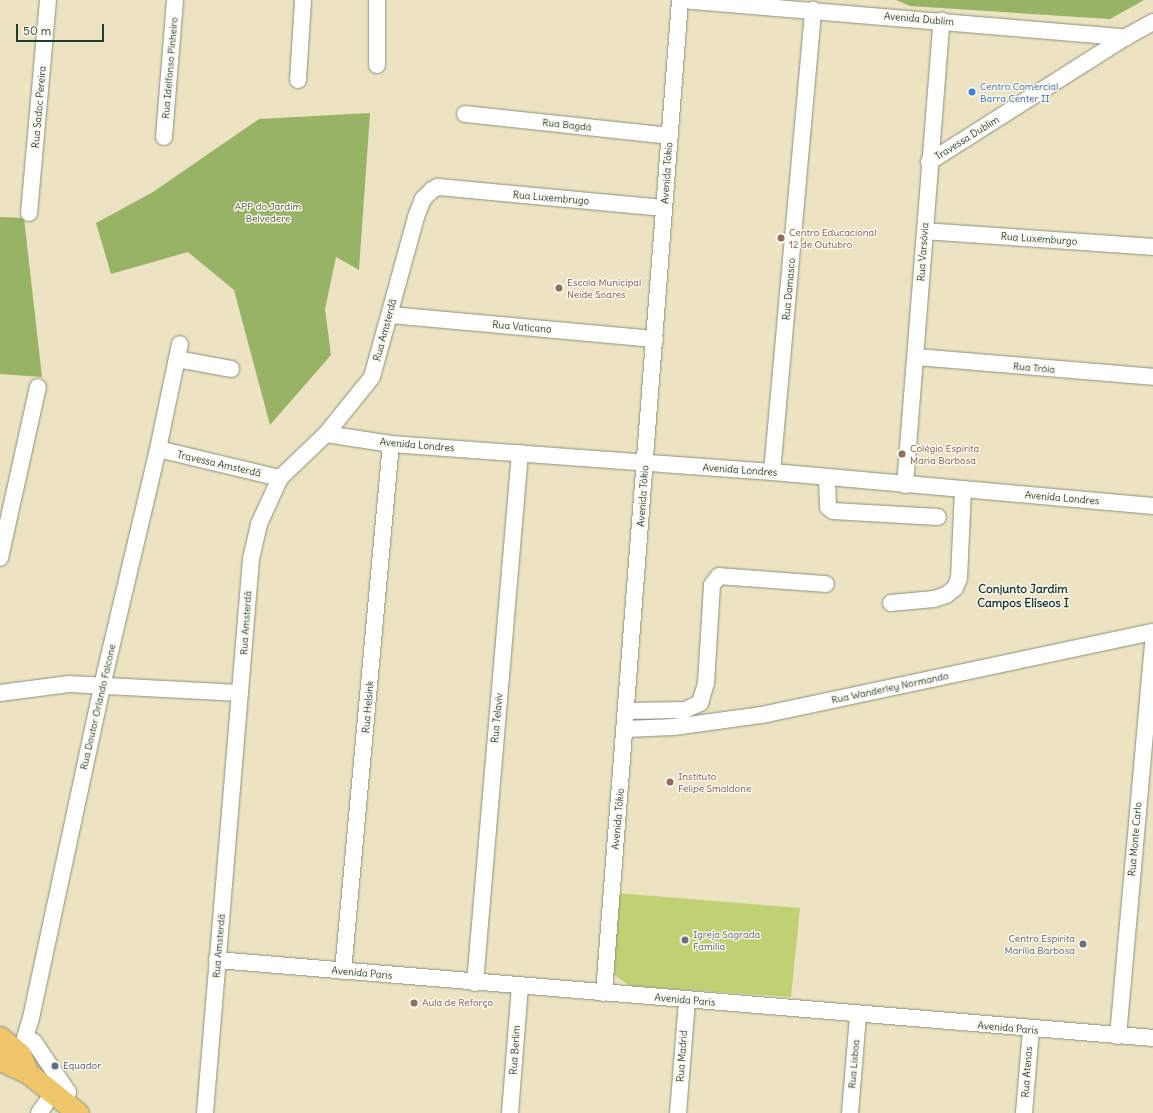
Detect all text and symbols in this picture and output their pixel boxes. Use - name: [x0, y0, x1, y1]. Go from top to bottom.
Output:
- street label: Avenida Dublim: [883, 10, 955, 28]
- scale bar: [18, 16, 106, 42]
- street label: Rua Idelfonso Pinheiro: [160, 17, 180, 119]
- text: 50 m: [23, 23, 51, 38]
- street label: Rua Sadoc Pereira: [29, 65, 49, 149]
- place label: Centro Comercial Barra Center II: [980, 80, 1058, 104]
- marker: Centro Comercial Barra Center II: [967, 87, 977, 97]
- street label: Travessa Dublim: [933, 113, 1001, 163]
- street label: Rua Bagdá: [542, 116, 592, 134]
- street label: Avenida Tókio: [659, 142, 675, 204]
- street label: Rua Luxembrugo: [512, 189, 590, 207]
- park label: APP do Jardim Belvedere: [235, 200, 301, 224]
- street label: Rua Varsóvia: [915, 222, 931, 282]
- place label: Centro Educacional 12 de Outubro: [789, 226, 877, 250]
- street label: Rua Luxemburgo: [1000, 230, 1078, 248]
- marker: Centro Educacional 12 de Outubro: [776, 233, 786, 243]
- street label: Rua Damasco: [780, 257, 798, 321]
- place label: Escola Municipal Neide Soares: [567, 276, 641, 300]
- marker: Escola Municipal Neide Soares: [554, 283, 564, 293]
- street label: Rua Amsterdã: [371, 297, 399, 363]
- street label: Rua Vaticano: [492, 318, 552, 336]
- street label: Rua Tróia: [1012, 360, 1056, 376]
- street label: Avenida Londres: [379, 436, 455, 454]
- place label: Colégio Espirita Maria Barbosa: [910, 442, 979, 466]
- street label: Travessa Amsterdã: [176, 449, 262, 479]
- marker: Colégio Espirita Maria Barbosa: [897, 449, 907, 459]
- street label: Avenida Londres: [702, 461, 778, 479]
- street label: Avenida Tókio: [635, 465, 651, 527]
- street label: Avenida Londres: [1024, 489, 1100, 507]
- district label: Conjunto Jardim Campos Elíseos I: [977, 582, 1069, 610]
- street label: Rua Amsterdã: [238, 591, 254, 655]
- street label: Rua Doutor Orlando Falcone: [78, 643, 118, 771]
- street label: Rua Wanderley Normando: [830, 670, 950, 706]
- street label: Rua Helsink: [360, 680, 376, 734]
- street label: Rua Telaviv: [489, 693, 505, 743]
- place label: Instituto Felipe Smaldone: [678, 770, 751, 794]
- marker: Instituto Felipe Smaldone: [665, 777, 675, 787]
- street label: Avenida Tókio: [609, 788, 627, 850]
- street label: Rua Monte Carlo: [1126, 801, 1144, 877]
- street label: Rua Amsterdã: [210, 914, 228, 978]
- place label: Igreja Sagrada Família: [693, 928, 760, 952]
- place label: Centro Espírita Marília Barbosa: [1005, 932, 1075, 956]
- marker: Igreja Sagrada Família: [680, 935, 690, 945]
- marker: Centro Espírita Marília Barbosa: [1078, 939, 1088, 949]
- street label: Avenida Paris: [331, 964, 393, 982]
- street label: Avenida Paris: [654, 991, 716, 1009]
- place label: Aula de Reforço: [422, 997, 493, 1009]
- marker: Aula de Reforço: [409, 998, 419, 1008]
- street label: Avenida Paris: [977, 1019, 1039, 1037]
- street label: Rua Berlim: [507, 1025, 523, 1075]
- street label: Rua Madrid: [674, 1030, 690, 1082]
- street label: Rua Lisboa: [846, 1039, 862, 1089]
- street label: Rua Atenas: [1019, 1046, 1035, 1098]
- place label: Equador: [63, 1060, 101, 1072]
- marker: Equador: [50, 1061, 60, 1071]

